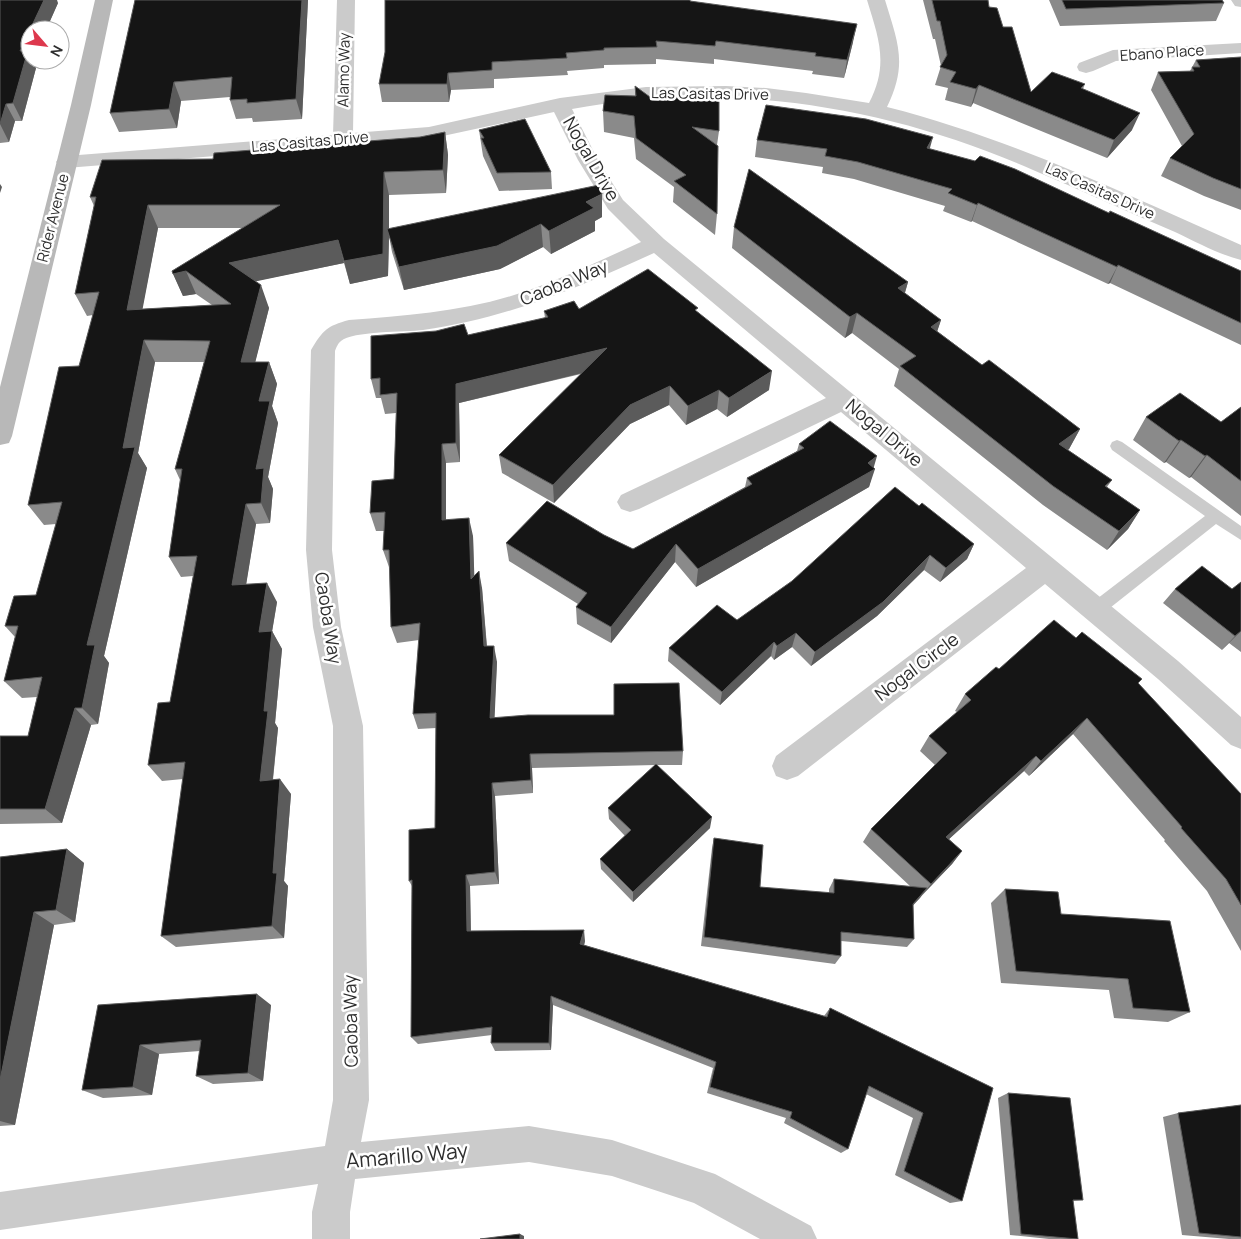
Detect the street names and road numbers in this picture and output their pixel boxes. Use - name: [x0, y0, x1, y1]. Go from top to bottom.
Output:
- street label: Alamo Way: [332, 32, 355, 108]
- street label: Ebano Place: [1119, 39, 1205, 66]
- street label: Las Casitas Drive: [651, 82, 769, 105]
- street label: Nogal Drive: [558, 112, 626, 205]
- street label: Las Casitas Drive: [250, 126, 370, 157]
- street label: Las Casitas Drive: [1042, 157, 1158, 224]
- street label: Rider Avenue: [31, 171, 74, 264]
- street label: Caoba Way: [516, 253, 612, 311]
- street label: Nogal Drive: [841, 393, 928, 471]
- street label: Caoba Way: [310, 570, 348, 666]
- street label: Nogal Circle: [870, 627, 963, 706]
- street label: Caoba Way: [337, 974, 363, 1068]
- street label: Amarillo Way: [345, 1136, 469, 1174]

